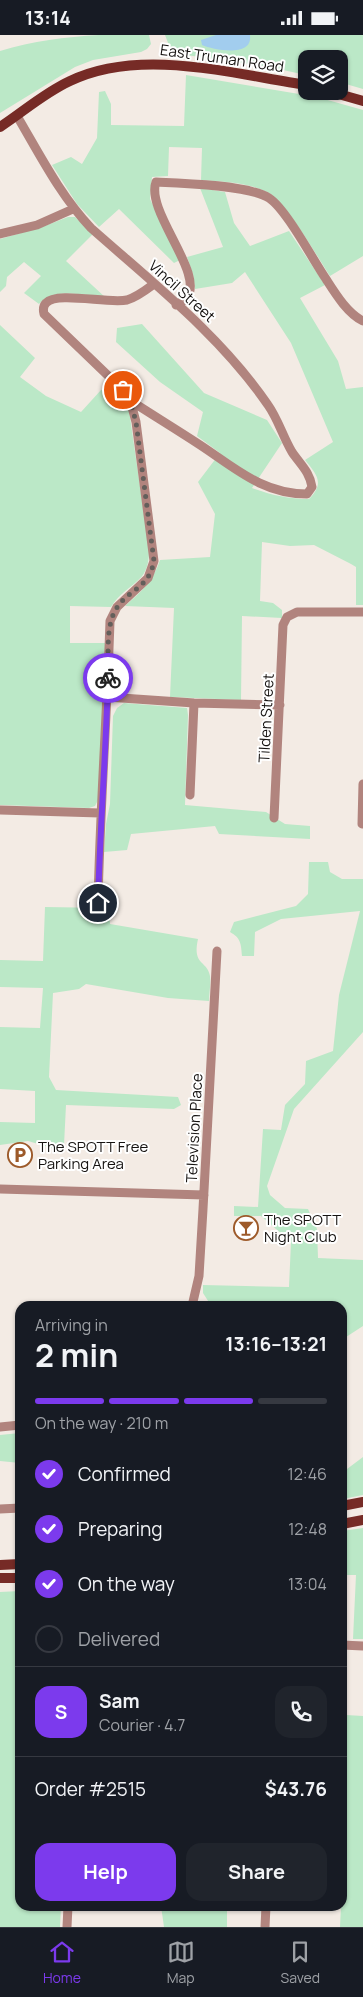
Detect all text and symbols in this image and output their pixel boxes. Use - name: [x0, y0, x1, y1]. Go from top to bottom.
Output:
- text: 13:14: [25, 5, 71, 31]
- street label: East Truman Road: [159, 39, 285, 77]
- map controls: [298, 50, 348, 100]
- button: layers: [298, 50, 348, 100]
- street label: Vincil Street: [144, 255, 220, 327]
- pin: [102, 369, 144, 411]
- icon: bag: [109, 376, 137, 404]
- courier: [83, 653, 133, 703]
- icon: bike: [94, 664, 122, 692]
- street label: Tilden Street: [253, 673, 279, 763]
- pin: [77, 882, 119, 924]
- icon: home: [84, 889, 112, 917]
- street label: Television Place: [181, 1073, 207, 1183]
- place label: The SPOTT Free Parking Area: [38, 1136, 148, 1174]
- parking icon: The SPOTT Free Parking Area: [7, 1142, 33, 1168]
- place label: The SPOTT Night Club: [264, 1209, 341, 1247]
- bar icon: The SPOTT Night Club: [233, 1215, 259, 1241]
- text: Arriving in: [35, 1314, 108, 1336]
- text: 13:16–13:21: [225, 1331, 327, 1357]
- text: 2 min: [35, 1333, 118, 1377]
- text: On the way · 210 m: [35, 1412, 168, 1434]
- icon: check: [35, 1460, 63, 1488]
- text: Confirmed: [78, 1461, 171, 1487]
- text: 12:46: [287, 1463, 327, 1485]
- icon: check: [35, 1515, 63, 1543]
- text: Preparing: [78, 1516, 163, 1542]
- text: 12:48: [288, 1518, 327, 1540]
- icon: check: [35, 1570, 63, 1598]
- text: On the way: [78, 1571, 175, 1597]
- text: 13:04: [288, 1573, 327, 1595]
- text: Delivered: [78, 1626, 160, 1652]
- button: phone: [275, 1686, 327, 1738]
- text: Sam: [99, 1688, 140, 1714]
- text: S: [55, 1699, 67, 1725]
- text: Courier · 4.7: [99, 1714, 185, 1736]
- text: Order #2515: [35, 1776, 146, 1802]
- text: $43.76: [265, 1776, 327, 1802]
- button: Help: [35, 1843, 176, 1901]
- button: Share: [186, 1843, 327, 1901]
- tab: Home: [43, 1938, 81, 1987]
- tab: Map: [167, 1938, 195, 1987]
- tab: Saved: [281, 1938, 320, 1987]

